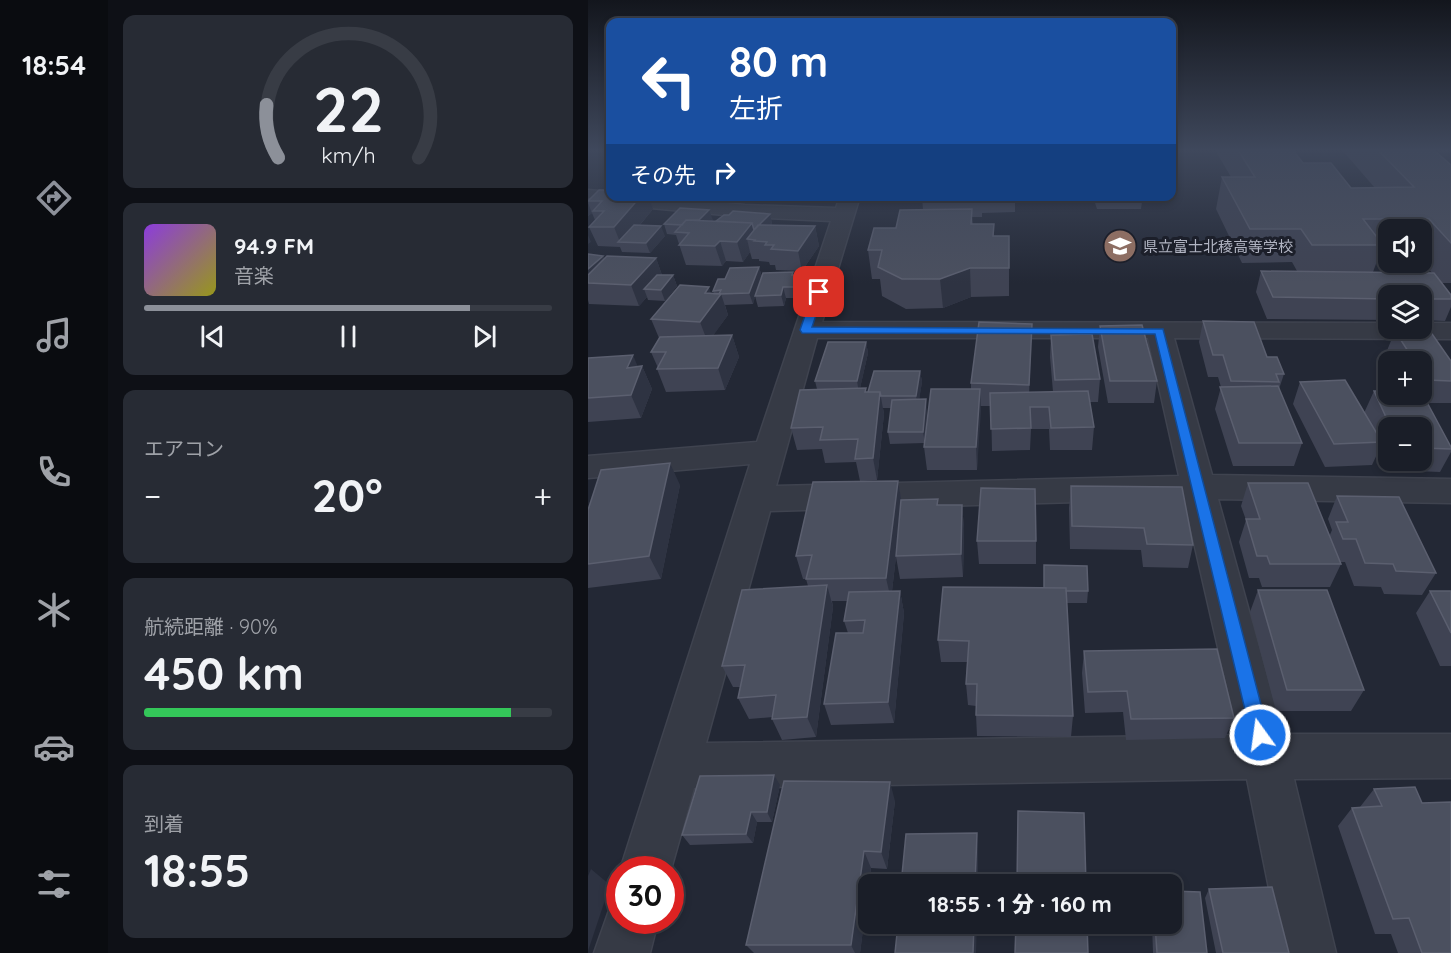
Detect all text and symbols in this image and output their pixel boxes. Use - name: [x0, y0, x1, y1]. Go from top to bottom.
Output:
- text: 80 m: [729, 35, 828, 88]
- icon: left: [630, 42, 708, 120]
- text: 18:54: [22, 48, 86, 82]
- text: 22: [312, 70, 384, 148]
- text: 左折: [729, 91, 783, 125]
- text: km/h: [321, 143, 375, 169]
- icon: right: [708, 156, 741, 189]
- text: その先: [630, 161, 696, 189]
- icon: directions: [33, 177, 75, 219]
- map controls: [1378, 219, 1432, 471]
- button: sound: [1378, 219, 1432, 273]
- school or university icon: 県立富士北稜高等学校: [1102, 228, 1138, 264]
- text: 94.9 FM: [234, 232, 314, 260]
- place label: 県立富士北稜高等学校: [1143, 237, 1293, 256]
- text: 音楽: [234, 263, 274, 288]
- pin: [793, 266, 844, 317]
- icon: arrive: [802, 275, 835, 308]
- button: layers: [1378, 285, 1432, 339]
- icon: music: [33, 314, 75, 356]
- icon: previous: [196, 320, 229, 353]
- icon: pause: [332, 320, 365, 353]
- icon: next: [468, 320, 501, 353]
- button: +: [1378, 351, 1432, 405]
- button: −: [1378, 417, 1432, 471]
- text: エアコン: [144, 436, 224, 461]
- icon: phone: [33, 451, 75, 493]
- text: 20°: [312, 467, 383, 523]
- text: −: [144, 475, 161, 516]
- text: +: [533, 475, 552, 516]
- icon: climate: [33, 589, 75, 631]
- text: 航続距離 · 90%: [144, 614, 277, 639]
- text: 450 km: [144, 645, 304, 701]
- position arrow: [1228, 703, 1292, 767]
- icon: car: [33, 726, 75, 768]
- text: 到着: [144, 811, 184, 836]
- text: 18:55: [144, 842, 250, 898]
- speed limit sign: 30: [606, 856, 684, 934]
- icon: filters: [33, 863, 75, 905]
- text: 18:55 · 1 分 · 160 m: [928, 890, 1112, 918]

